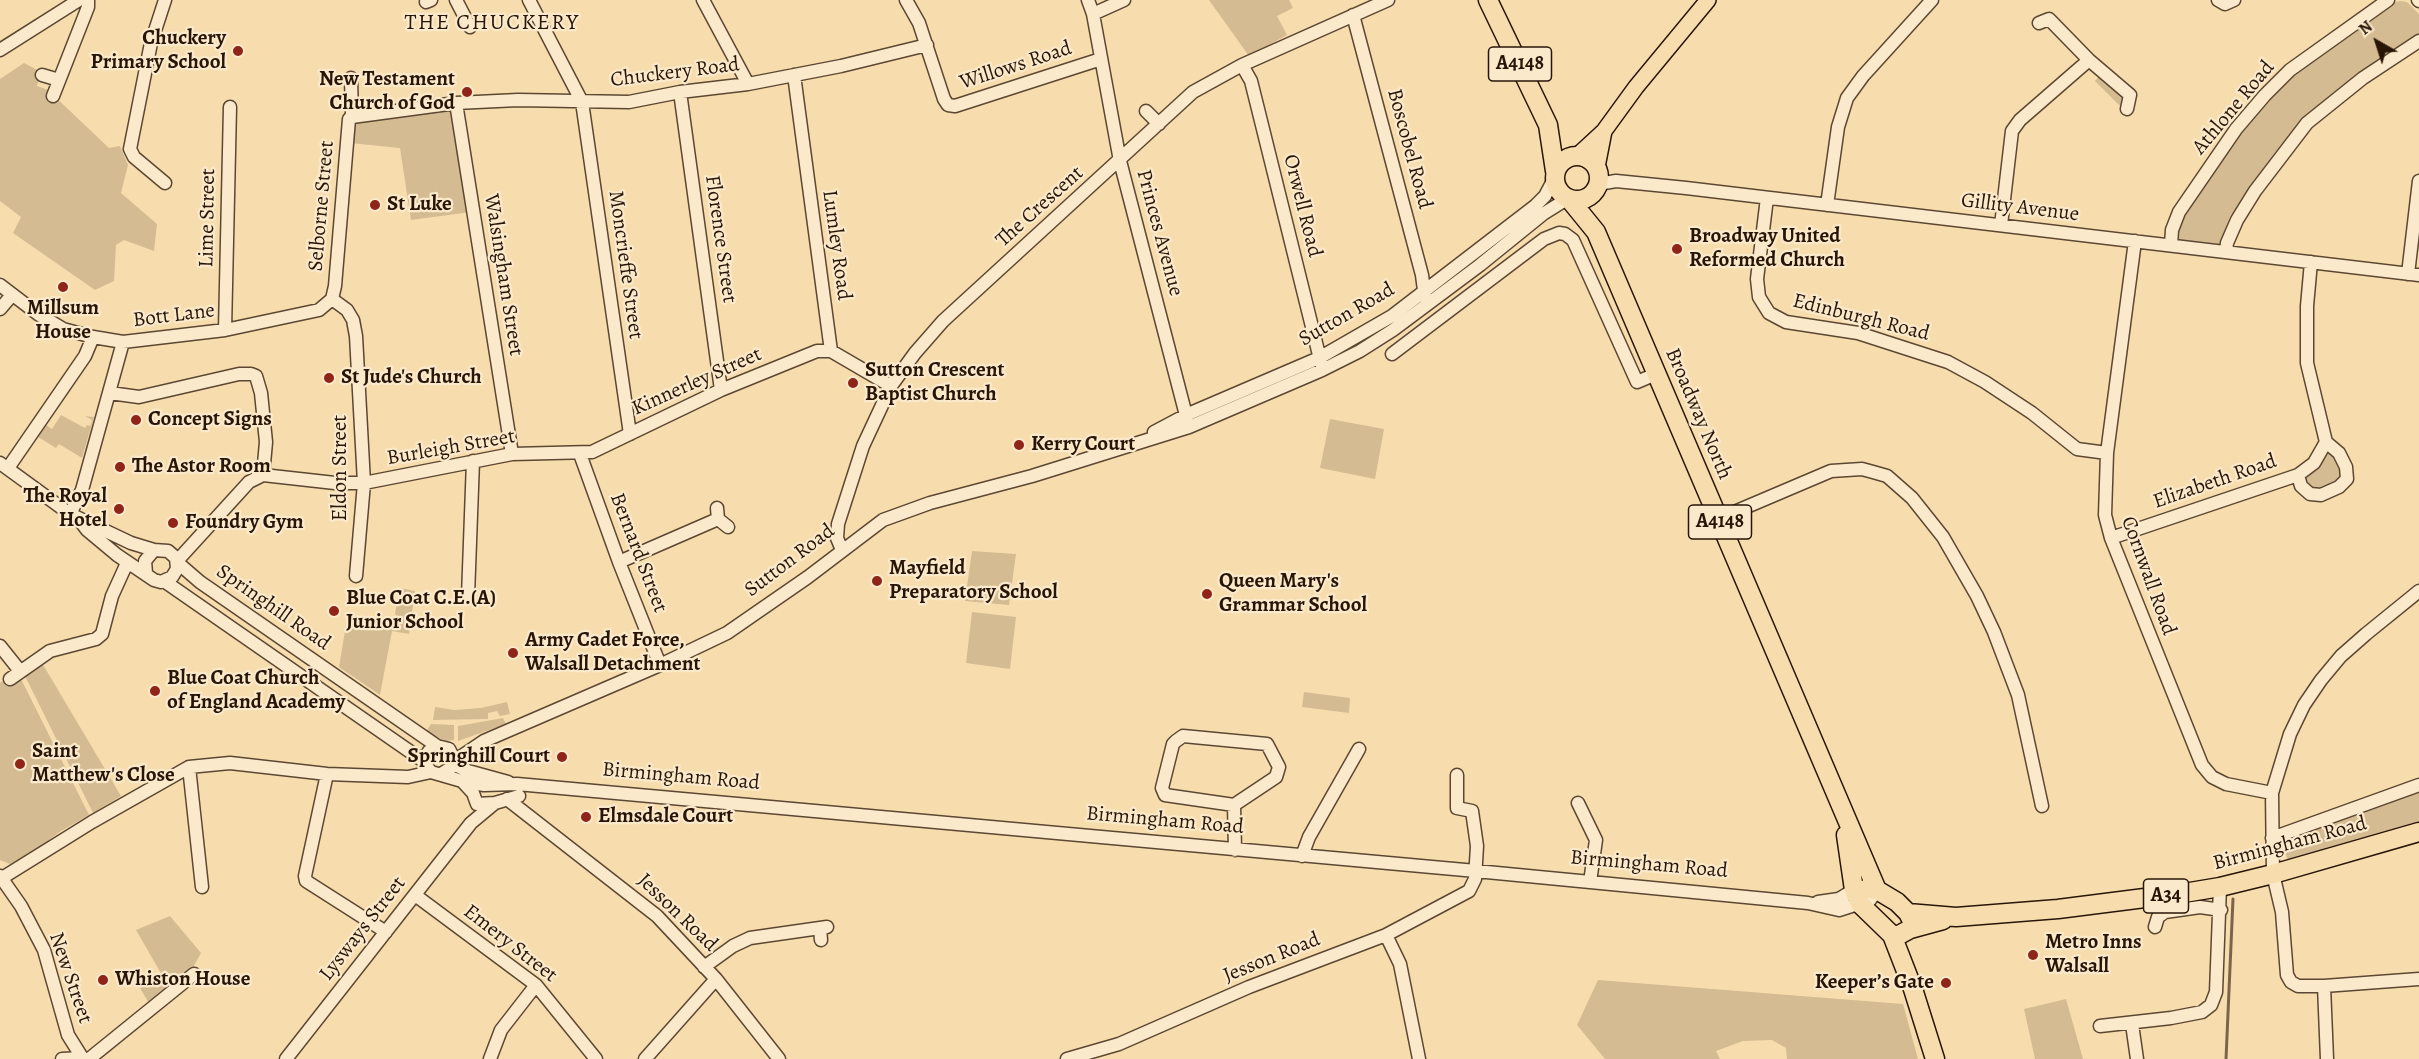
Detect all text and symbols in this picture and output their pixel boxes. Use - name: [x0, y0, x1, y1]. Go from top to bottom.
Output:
- district label: THE CHUCKERY: [404, 11, 580, 37]
- north arrow: [2347, 12, 2407, 72]
- text: N: [2354, 16, 2377, 40]
- place label: Chuckery Primary School: [91, 26, 226, 76]
- street label: Willows Road: [957, 36, 1075, 96]
- marker: Chuckery Primary School: [231, 44, 245, 58]
- road number: A4148: [1488, 47, 1552, 81]
- street label: Chuckery Road: [609, 53, 741, 93]
- street label: Athlone Road: [2187, 56, 2281, 160]
- place label: New Testament Church of God: [319, 67, 455, 117]
- marker: New Testament Church of God: [460, 85, 474, 99]
- street label: Boscobel Road: [1381, 86, 1437, 212]
- street label: Selborne Street: [304, 140, 340, 272]
- street label: Orwell Road: [1277, 152, 1327, 260]
- street label: The Crescent: [991, 161, 1089, 253]
- street label: Princes Avenue: [1130, 167, 1188, 299]
- street label: Lime Street: [195, 168, 221, 268]
- street label: Florence Street: [699, 173, 741, 305]
- street label: Lumley Road: [816, 188, 856, 302]
- street label: Gillity Avenue: [1960, 188, 2080, 228]
- street label: Moncrieffe Street: [602, 189, 648, 341]
- place label: St Luke: [387, 192, 452, 218]
- street label: Walsingham Street: [478, 192, 528, 358]
- marker: St Luke: [368, 198, 382, 212]
- place label: Broadway United Reformed Church: [1689, 224, 1845, 274]
- marker: Broadway United Reformed Church: [1670, 242, 1684, 256]
- street label: Sutton Road: [1295, 278, 1399, 352]
- marker: Millsum House: [56, 280, 70, 294]
- street label: Edinburgh Road: [1790, 289, 1932, 347]
- place label: Millsum House: [27, 296, 99, 346]
- street label: Bott Lane: [132, 298, 216, 334]
- street label: Kinnerley Street: [628, 342, 766, 422]
- street label: Broadway North: [1659, 344, 1737, 484]
- place label: Sutton Crescent Baptist Church: [865, 358, 1005, 408]
- place label: St Jude's Church: [341, 365, 482, 391]
- marker: St Jude's Church: [322, 371, 336, 385]
- marker: Sutton Crescent Baptist Church: [846, 376, 860, 390]
- place label: Concept Signs: [148, 407, 272, 433]
- marker: Concept Signs: [129, 413, 143, 427]
- street label: Eldon Street: [328, 415, 354, 521]
- street label: Burleigh Street: [385, 424, 517, 472]
- place label: Kerry Court: [1031, 432, 1135, 458]
- marker: Kerry Court: [1012, 438, 1026, 452]
- street label: Elizabeth Road: [2150, 449, 2280, 515]
- place label: The Astor Room: [132, 454, 271, 480]
- marker: The Astor Room: [113, 460, 127, 474]
- place label: The Royal Hotel: [24, 484, 107, 534]
- street label: Bernard Street: [604, 490, 672, 616]
- marker: The Royal Hotel: [112, 502, 126, 516]
- road number: A4148: [1688, 505, 1752, 539]
- place label: Foundry Gym: [185, 510, 303, 536]
- street label: Cornwall Road: [2115, 513, 2181, 639]
- marker: Foundry Gym: [166, 516, 180, 530]
- street label: Sutton Road: [740, 519, 840, 603]
- place label: Mayfield Preparatory School: [889, 556, 1058, 606]
- street label: Springhill Road: [211, 559, 335, 657]
- place label: Queen Mary's Grammar School: [1219, 569, 1367, 619]
- marker: Mayfield Preparatory School: [870, 574, 884, 588]
- place label: Blue Coat C.E.(A) Junior School: [346, 586, 496, 636]
- marker: Queen Mary's Grammar School: [1200, 587, 1214, 601]
- marker: Blue Coat C.E.(A) Junior School: [327, 604, 341, 618]
- place label: Army Cadet Force, Walsall Detachment: [525, 628, 701, 678]
- marker: Army Cadet Force, Walsall Detachment: [506, 646, 520, 660]
- place label: Blue Coat Church of England Academy: [167, 666, 345, 716]
- marker: Blue Coat Church of England Academy: [148, 684, 162, 698]
- place label: Saint Matthew's Close: [32, 739, 175, 789]
- place label: Springhill Court: [407, 744, 550, 770]
- marker: Springhill Court: [555, 750, 569, 764]
- marker: Saint Matthew's Close: [13, 757, 27, 771]
- street label: Birmingham Road: [601, 758, 761, 796]
- street label: Birmingham Road: [1085, 802, 1245, 840]
- place label: Elmsdale Court: [598, 804, 733, 830]
- marker: Elmsdale Court: [579, 810, 593, 824]
- street label: Birmingham Road: [2210, 811, 2370, 877]
- street label: Birmingham Road: [1569, 846, 1729, 884]
- street label: Jesson Road: [632, 868, 722, 958]
- street label: Lysways Street: [314, 872, 412, 986]
- road number: A34: [2144, 879, 2188, 913]
- street label: Emery Street: [458, 900, 562, 988]
- street label: Jesson Road: [1220, 927, 1324, 989]
- street label: New Street: [43, 929, 97, 1027]
- place label: Metro Inns Walsall: [2045, 930, 2142, 980]
- marker: Metro Inns Walsall: [2026, 948, 2040, 962]
- place label: Whiston House: [115, 967, 250, 993]
- place label: Keeper’s Gate: [1815, 970, 1934, 996]
- marker: Whiston House: [96, 973, 110, 987]
- marker: Keeper’s Gate: [1939, 976, 1953, 990]

